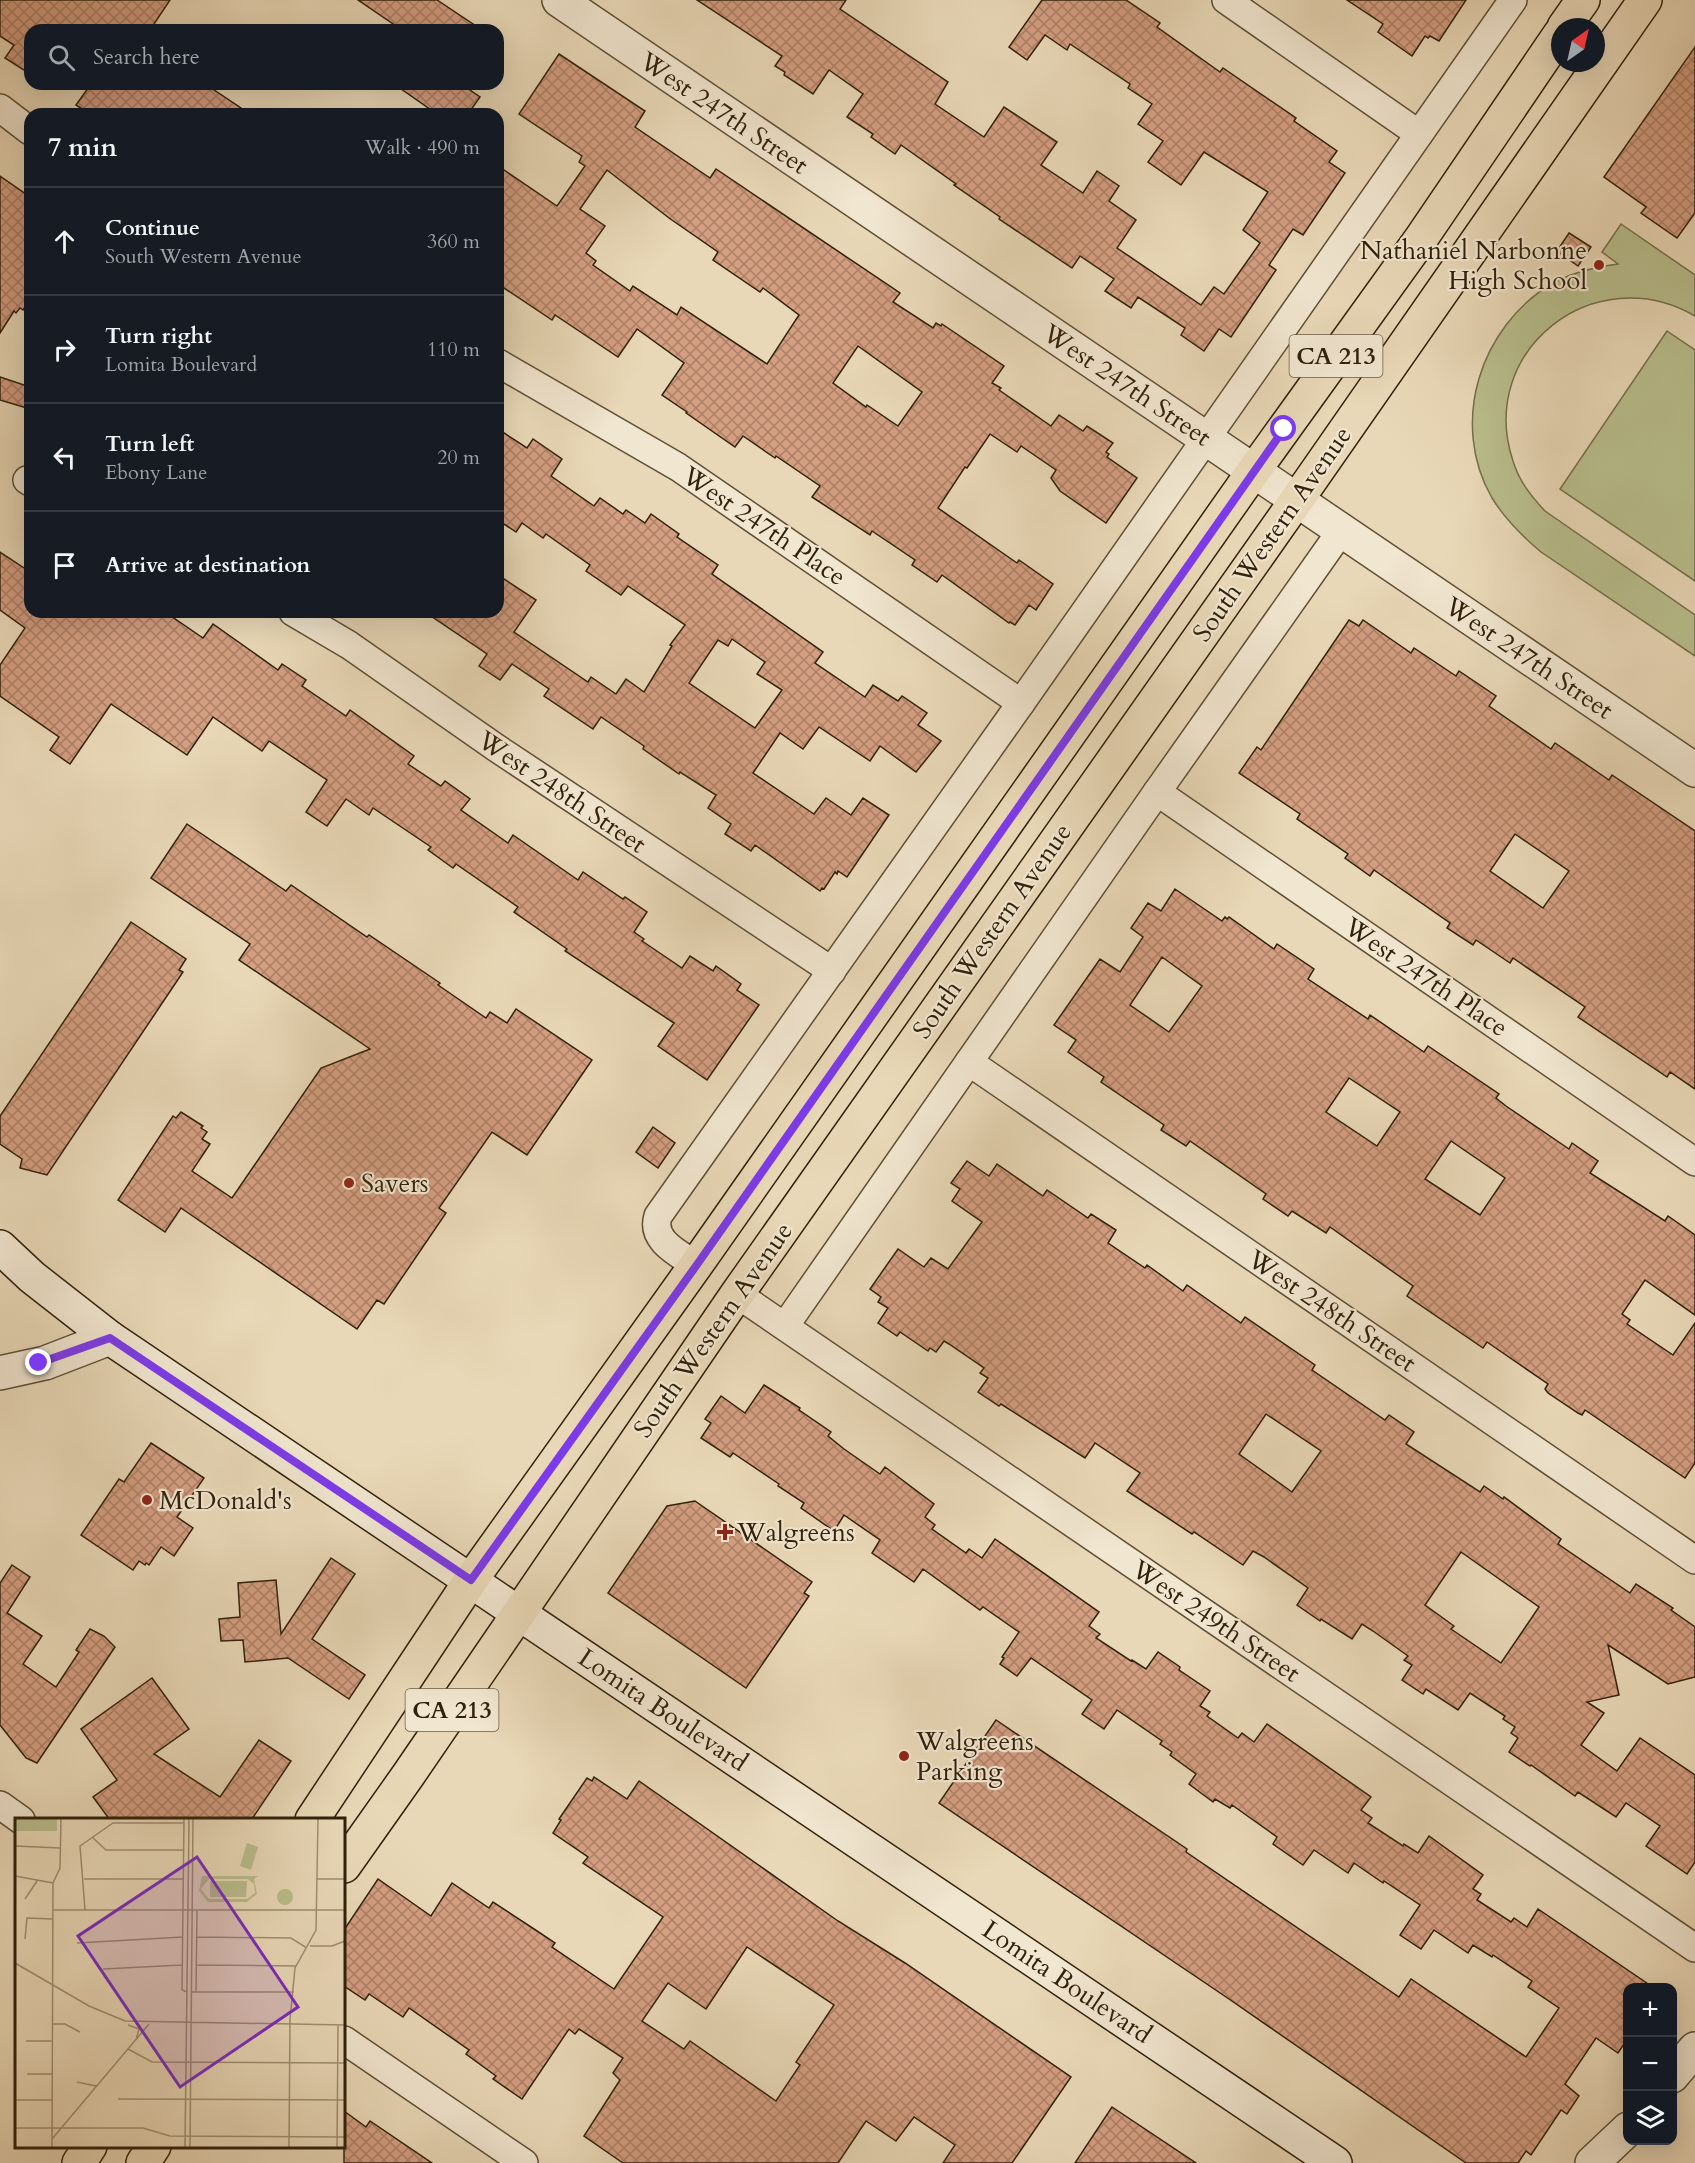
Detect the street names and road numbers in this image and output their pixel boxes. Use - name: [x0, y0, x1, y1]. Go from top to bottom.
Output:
- street label: West 247th Street: [632, 43, 815, 182]
- street label: West 247th Street: [1035, 315, 1218, 454]
- road number: CA 213: [1290, 335, 1382, 377]
- street label: South Western Avenue: [1184, 419, 1360, 649]
- street label: West 247th Place: [674, 458, 853, 594]
- street label: West 247th Street: [1437, 588, 1620, 727]
- street label: West 248th Street: [470, 722, 653, 861]
- street label: South Western Avenue: [904, 816, 1080, 1046]
- street label: West 247th Place: [1336, 909, 1515, 1045]
- street label: South Western Avenue: [625, 1215, 801, 1445]
- street label: West 248th Street: [1240, 1241, 1423, 1380]
- street label: West 249th Street: [1124, 1551, 1307, 1690]
- street label: Lomita Boulevard: [571, 1640, 755, 1780]
- road number: CA 213: [406, 1689, 498, 1731]
- street label: Lomita Boulevard: [975, 1912, 1159, 2052]

